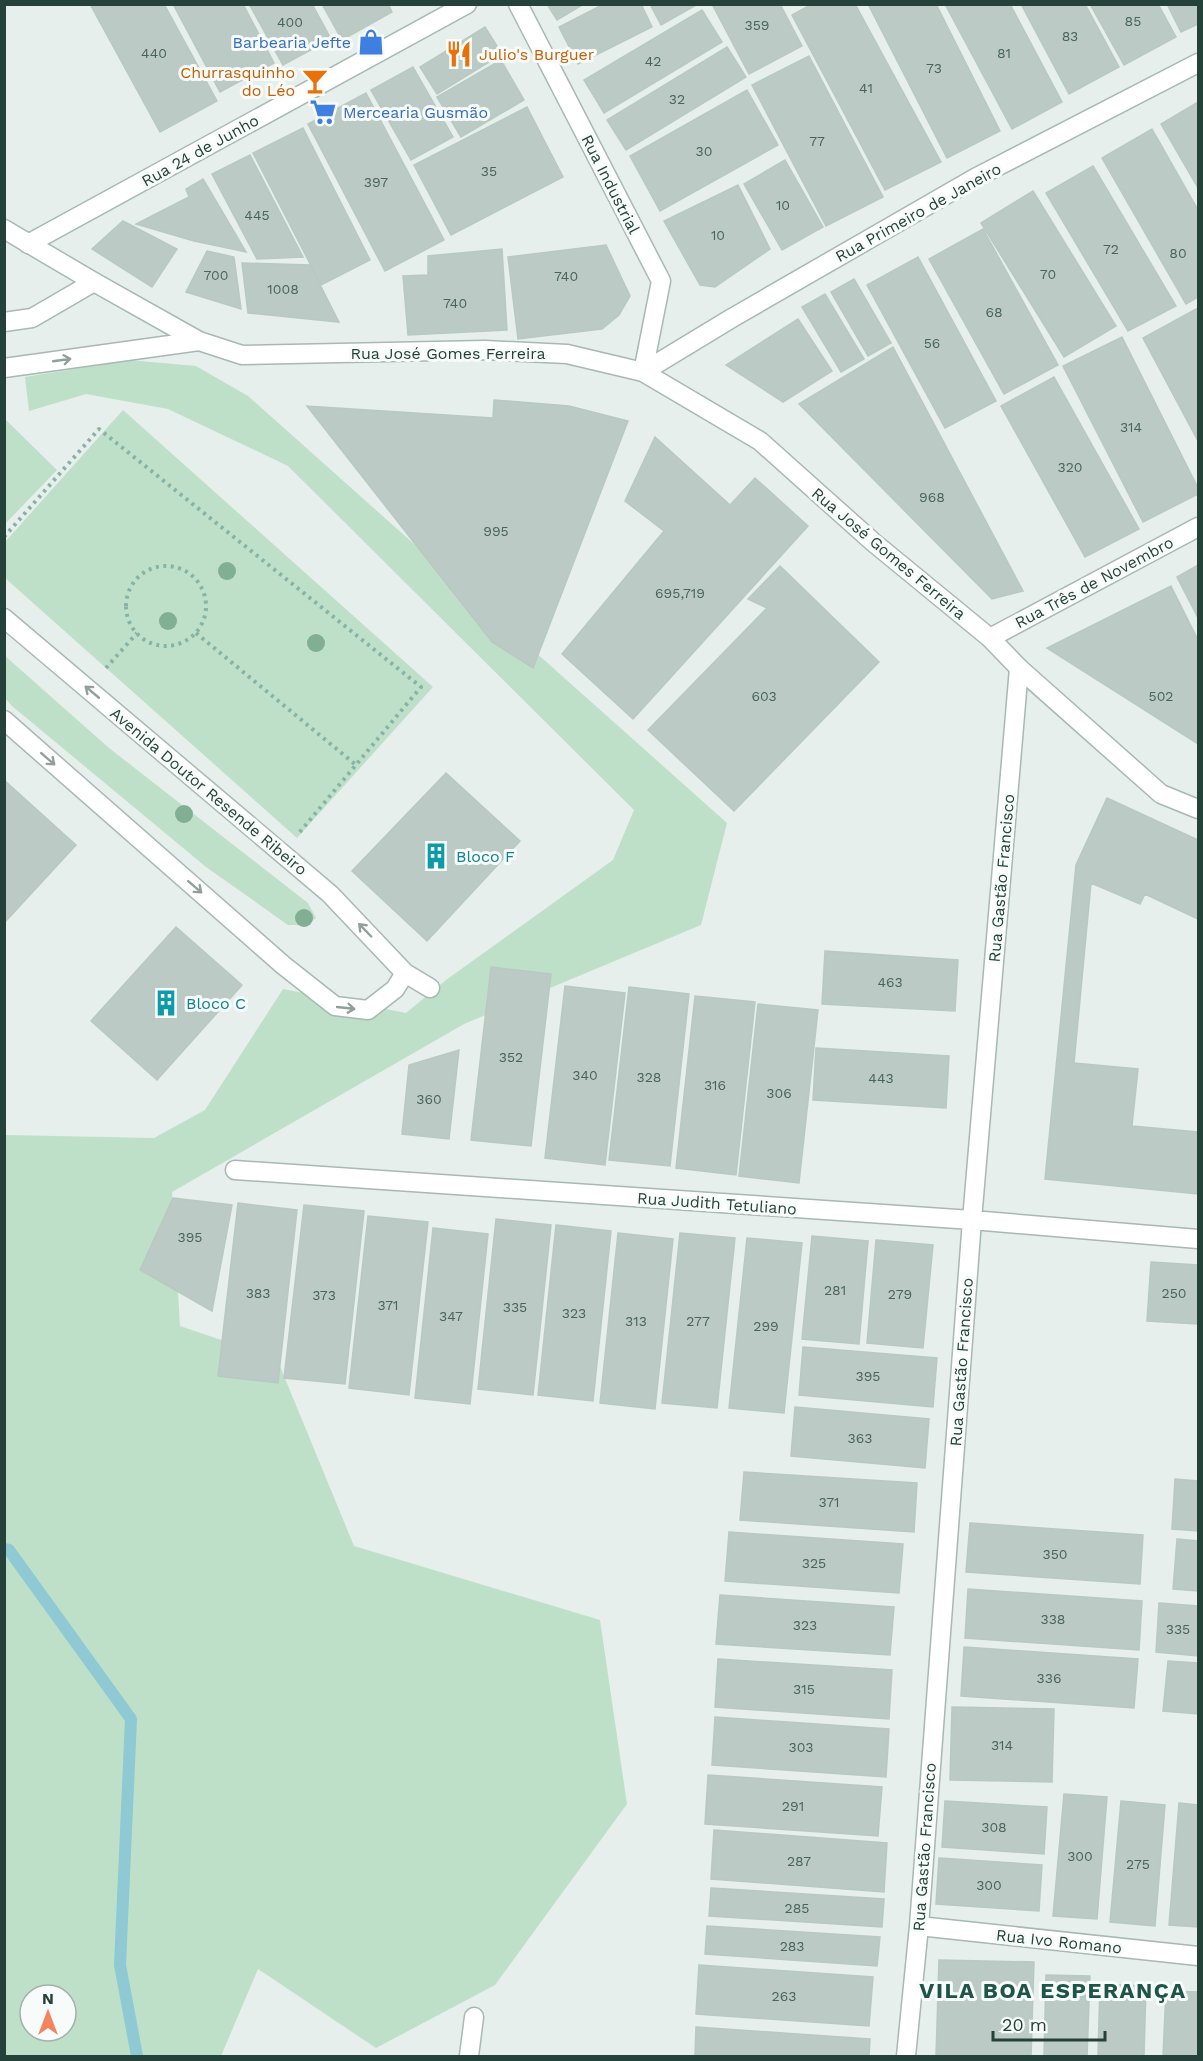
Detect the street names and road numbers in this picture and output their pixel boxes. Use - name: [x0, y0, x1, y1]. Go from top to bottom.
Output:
- street label: Rua 24 de Junho: [138, 110, 262, 191]
- street label: Rua Industrial: [577, 131, 644, 237]
- street label: Rua Primeiro de Janeiro: [832, 159, 1004, 266]
- street label: Rua José Gomes Ferreira: [350, 344, 546, 363]
- street label: Rua José Gomes Ferreira: [808, 483, 969, 623]
- street label: Rua Três de Novembro: [1012, 533, 1177, 632]
- street label: Avenida Doutor Resende Ribeiro: [106, 703, 311, 879]
- street label: Rua Gastão Francisco: [985, 793, 1018, 963]
- street label: Rua Judith Tetuliano: [637, 1188, 797, 1219]
- street label: Rua Gastão Francisco: [946, 1277, 977, 1447]
- street label: Rua Gastão Francisco: [909, 1762, 940, 1932]
- street label: Rua Ivo Romano: [995, 1925, 1123, 1958]

